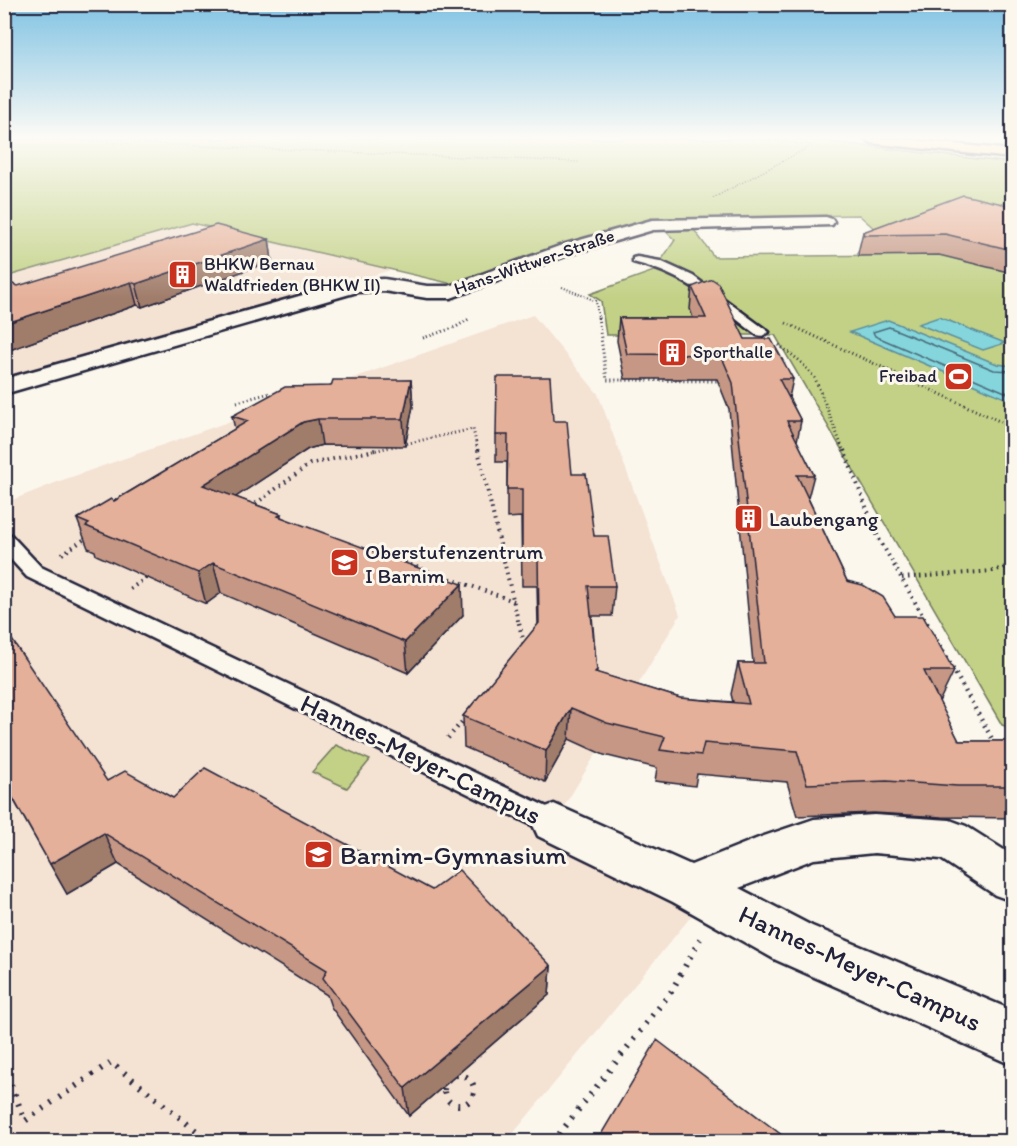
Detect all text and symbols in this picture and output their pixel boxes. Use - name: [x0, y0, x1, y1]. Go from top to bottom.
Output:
- street label: Hans-Wittwer-Straße: [451, 224, 617, 300]
- place label: BHKW Bernau Waldfrieden (BHKW II): [204, 253, 381, 296]
- building icon: BHKW Bernau Waldfrieden (BHKW II): [167, 258, 199, 290]
- building icon: Sporthalle: [656, 336, 688, 368]
- place label: Sporthalle: [693, 341, 773, 363]
- sports icon: Freibad: [942, 360, 974, 392]
- place label: Freibad: [879, 365, 937, 387]
- building icon: Laubengang: [732, 502, 764, 534]
- place label: Laubengang: [769, 506, 879, 531]
- place label: Oberstufenzentrum I Barnim: [365, 539, 543, 588]
- school or university icon: Oberstufenzentrum I Barnim: [328, 547, 360, 579]
- street label: Hannes-Meyer-Campus: [296, 687, 546, 831]
- school or university icon: Barnim-Gymnasium: [303, 839, 335, 871]
- place label: Barnim-Gymnasium: [340, 839, 567, 871]
- street label: Hannes-Meyer-Campus: [734, 898, 986, 1038]

